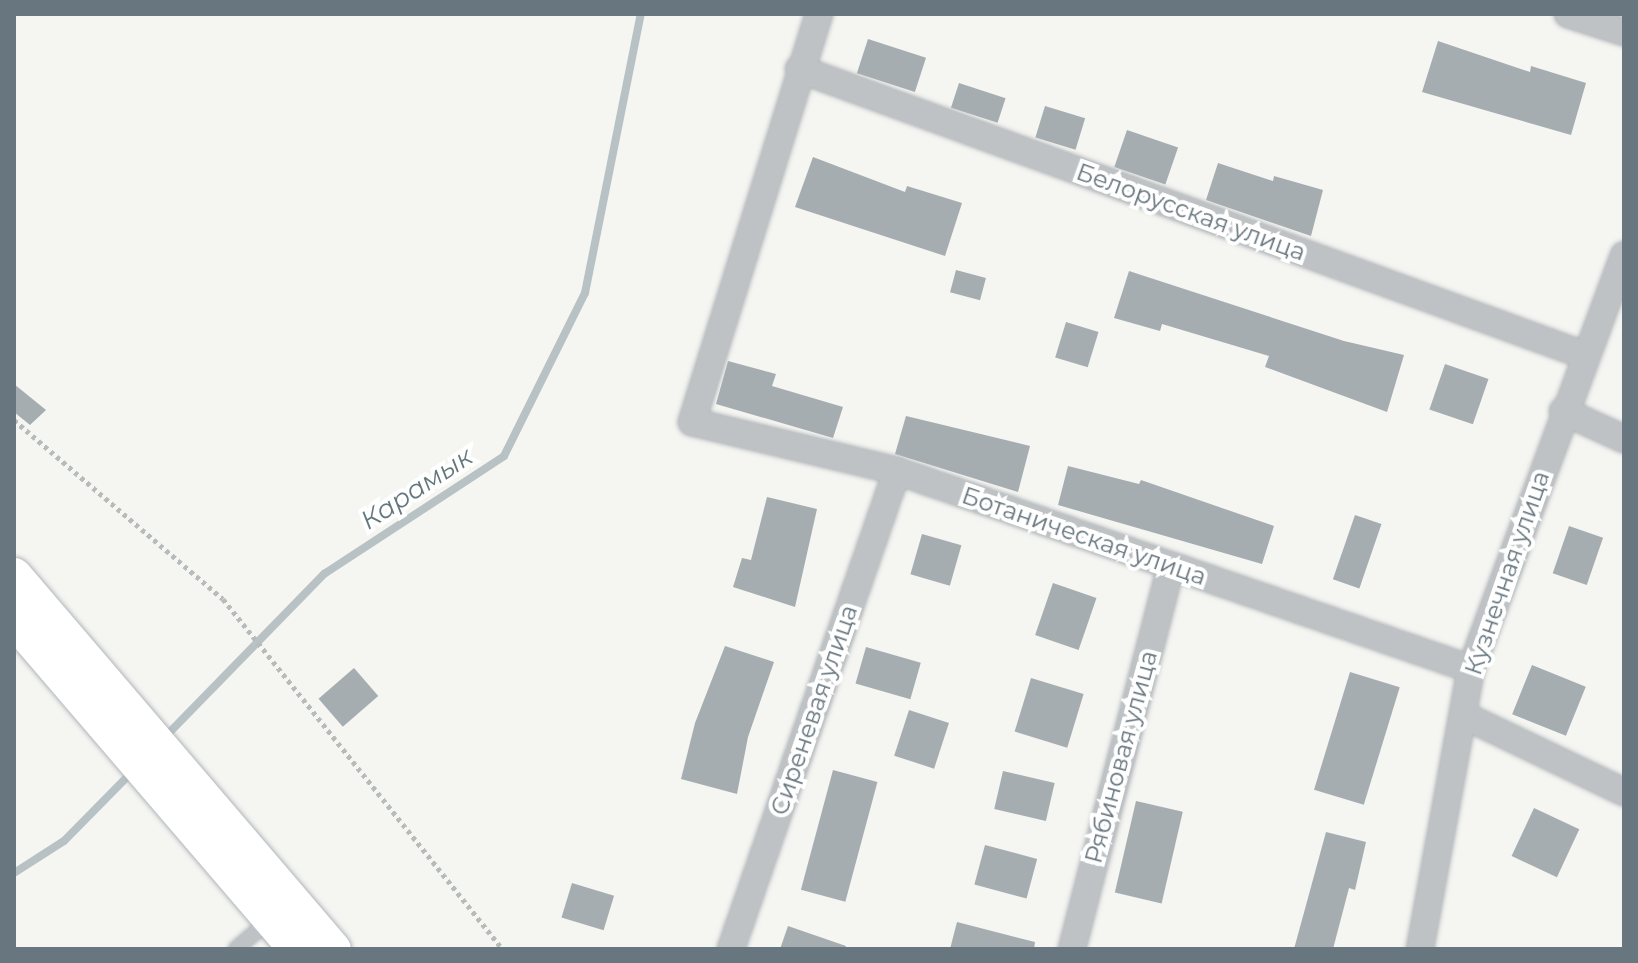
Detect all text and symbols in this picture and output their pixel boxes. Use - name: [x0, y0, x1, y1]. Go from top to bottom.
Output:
- street label: Белорусская улица: [1072, 157, 1310, 267]
- water label: Карамык: [355, 441, 479, 537]
- street label: Кузнечная улица: [1459, 467, 1555, 679]
- street label: Ботаническая улица: [958, 481, 1210, 591]
- street label: Сиреневая улица: [765, 601, 863, 819]
- street label: Рябиновая улица: [1079, 648, 1163, 866]

